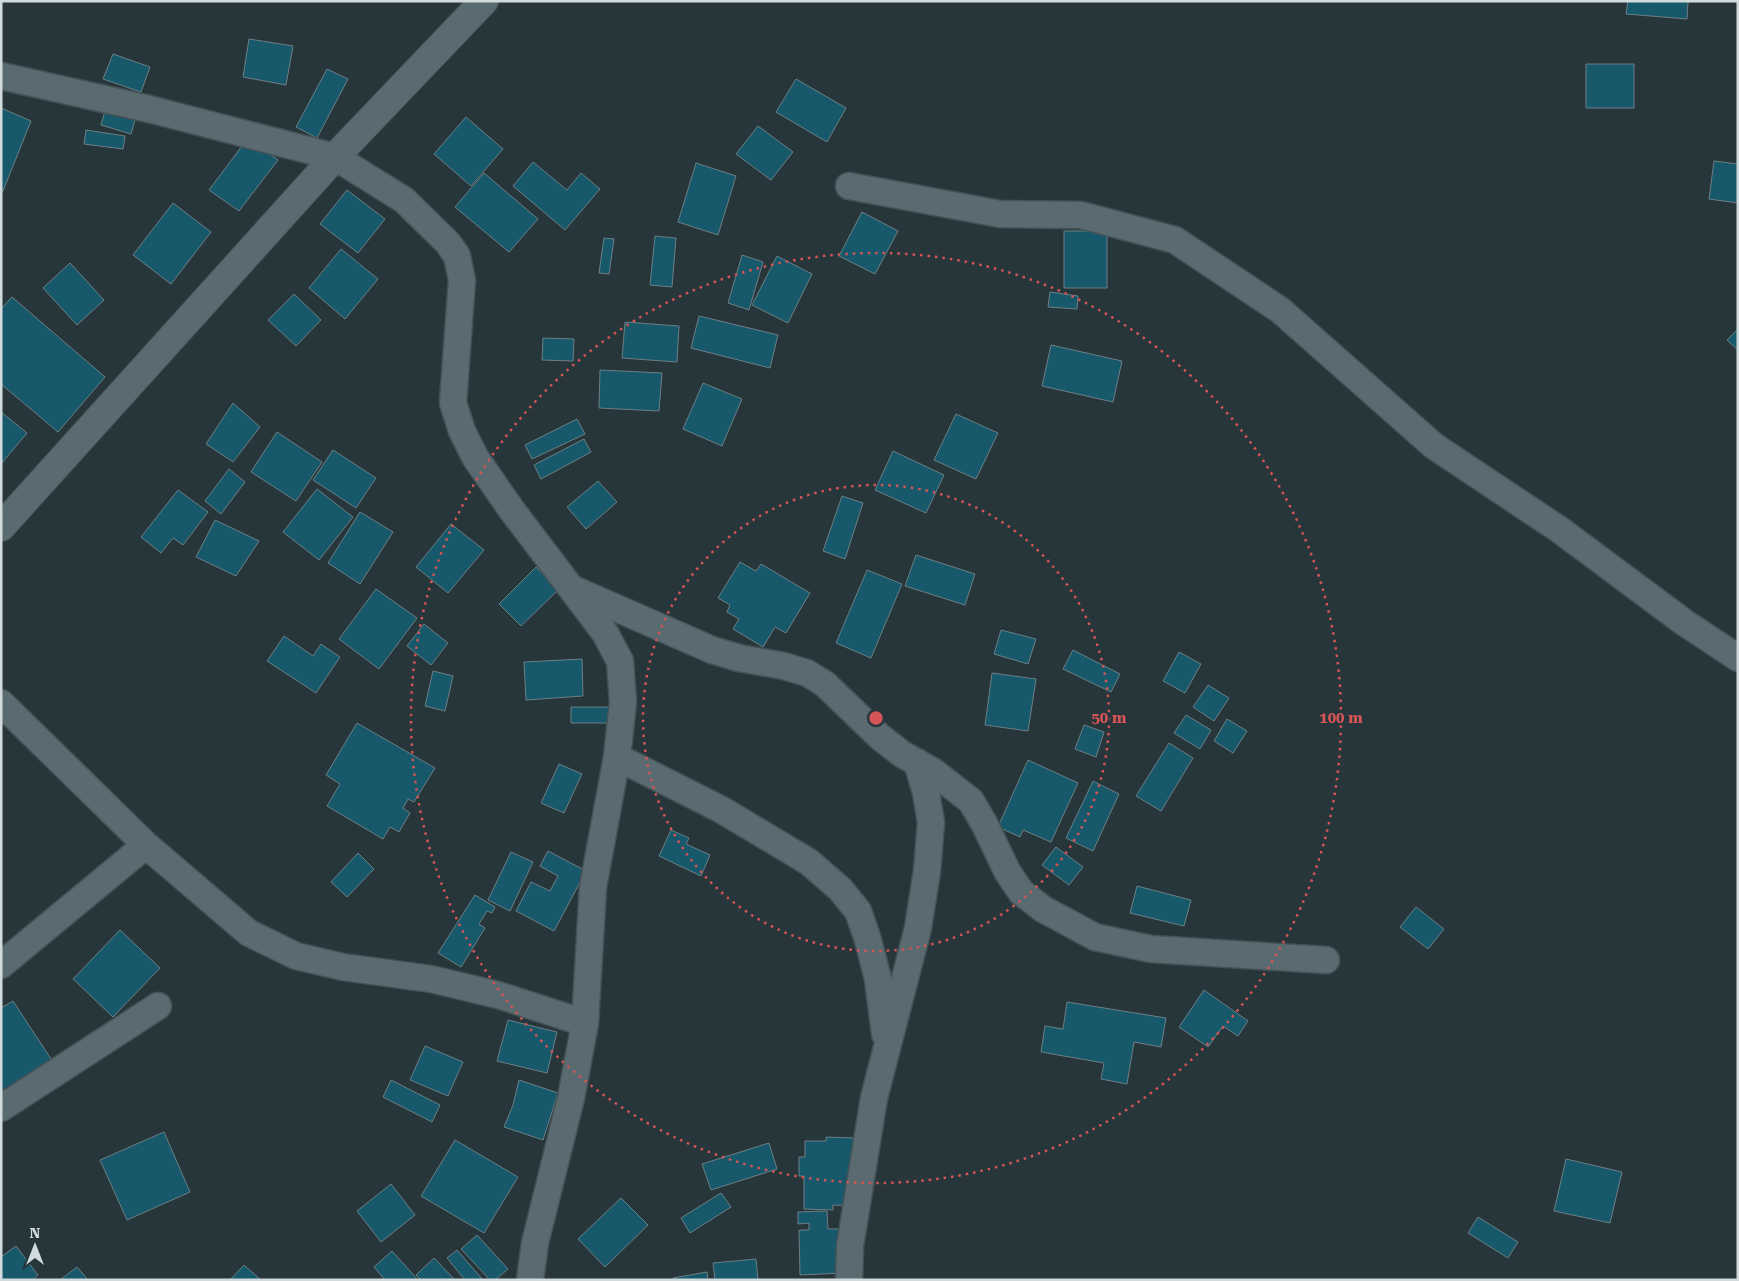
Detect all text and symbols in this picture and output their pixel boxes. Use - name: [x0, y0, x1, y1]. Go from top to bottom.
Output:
- centre of rings: [867, 709, 885, 727]
- text: 50 m: [1091, 709, 1127, 727]
- text: 100 m: [1319, 709, 1363, 727]
- north arrow: [10, 1221, 60, 1271]
- text: N: [30, 1225, 41, 1241]

